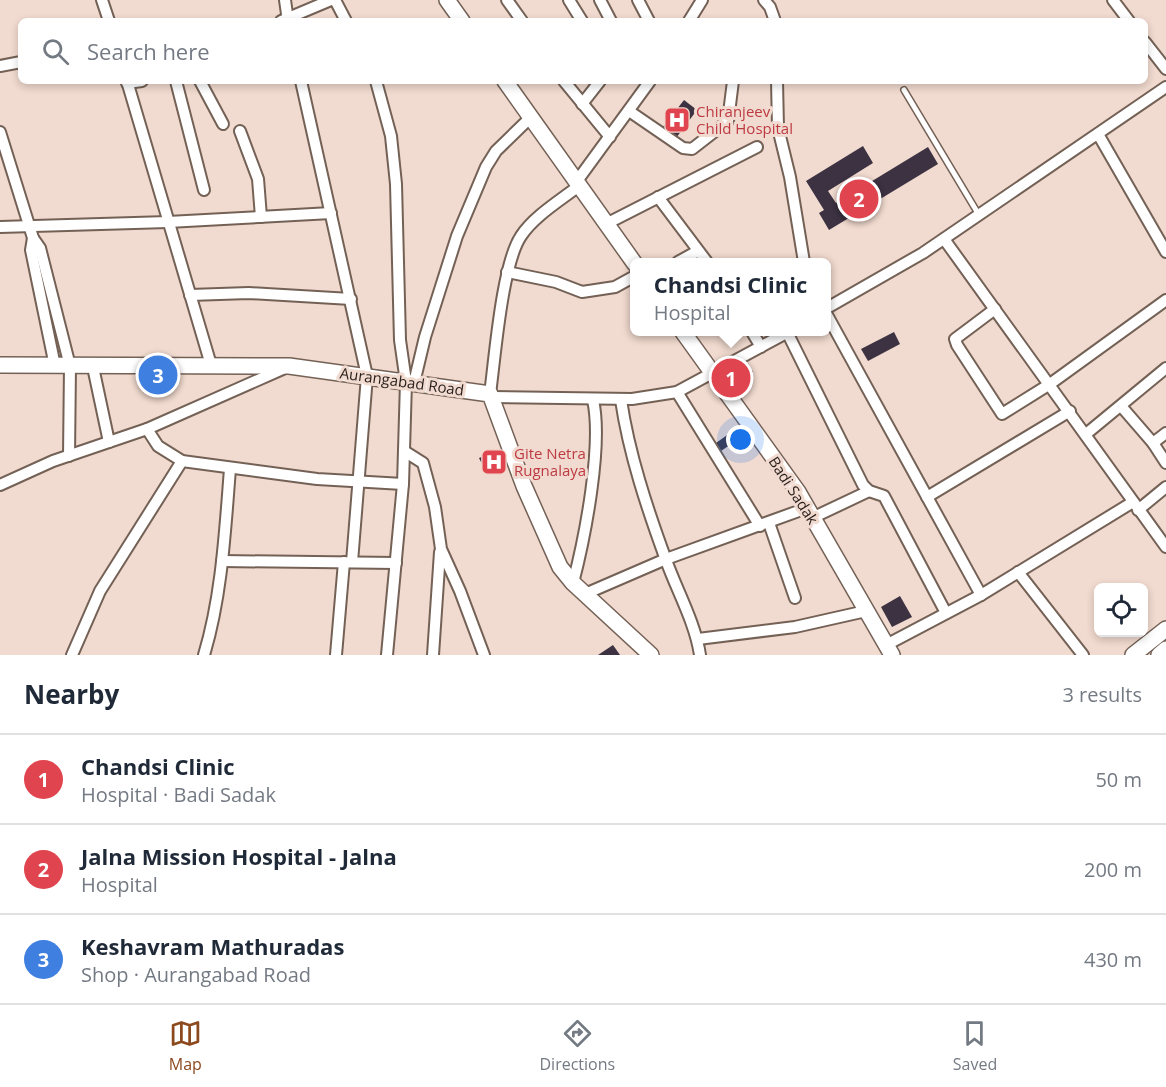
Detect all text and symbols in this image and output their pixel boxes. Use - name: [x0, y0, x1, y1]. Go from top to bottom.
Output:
- search box: [18, 18, 1148, 84]
- icon: search: [39, 35, 72, 68]
- text: Search here: [87, 36, 210, 66]
- place label: Chiranjeev Child Hospital: [696, 101, 793, 138]
- hospital icon: Chiranjeev Child Hospital: [662, 105, 692, 135]
- pin: 2: [840, 176, 878, 222]
- popup: [630, 258, 831, 336]
- text: Chandsi Clinic: [654, 269, 807, 299]
- text: Hospital: [654, 299, 731, 326]
- pin: 3: [138, 352, 178, 398]
- pin: 1: [712, 356, 750, 400]
- street label: Aurangabad Road: [339, 362, 465, 400]
- your location: [726, 425, 755, 454]
- place label: Gite Netra Rugnalaya: [514, 443, 586, 480]
- hospital icon: Gite Netra Rugnalaya: [479, 447, 509, 477]
- street label: Badi Sadak: [765, 452, 823, 528]
- map controls: [1094, 583, 1148, 637]
- button: locate: [1094, 583, 1148, 637]
- text: Nearby: [24, 676, 119, 712]
- text: 3 results: [1062, 681, 1142, 708]
- text: Chandsi Clinic: [81, 751, 234, 781]
- text: 1: [38, 766, 49, 793]
- text: 50 m: [1095, 766, 1142, 793]
- text: Hospital · Badi Sadak: [81, 781, 276, 808]
- text: Jalna Mission Hospital - Jalna: [81, 841, 397, 871]
- text: 2: [38, 856, 49, 883]
- text: 200 m: [1084, 856, 1142, 883]
- text: Hospital: [81, 871, 158, 898]
- text: Keshavram Mathuradas: [81, 931, 344, 961]
- text: 3: [38, 946, 49, 973]
- text: 430 m: [1084, 946, 1142, 973]
- text: Shop · Aurangabad Road: [81, 961, 311, 988]
- tab: Map: [169, 1017, 202, 1075]
- tab: Directions: [539, 1017, 615, 1075]
- tab: Saved: [953, 1017, 997, 1075]

